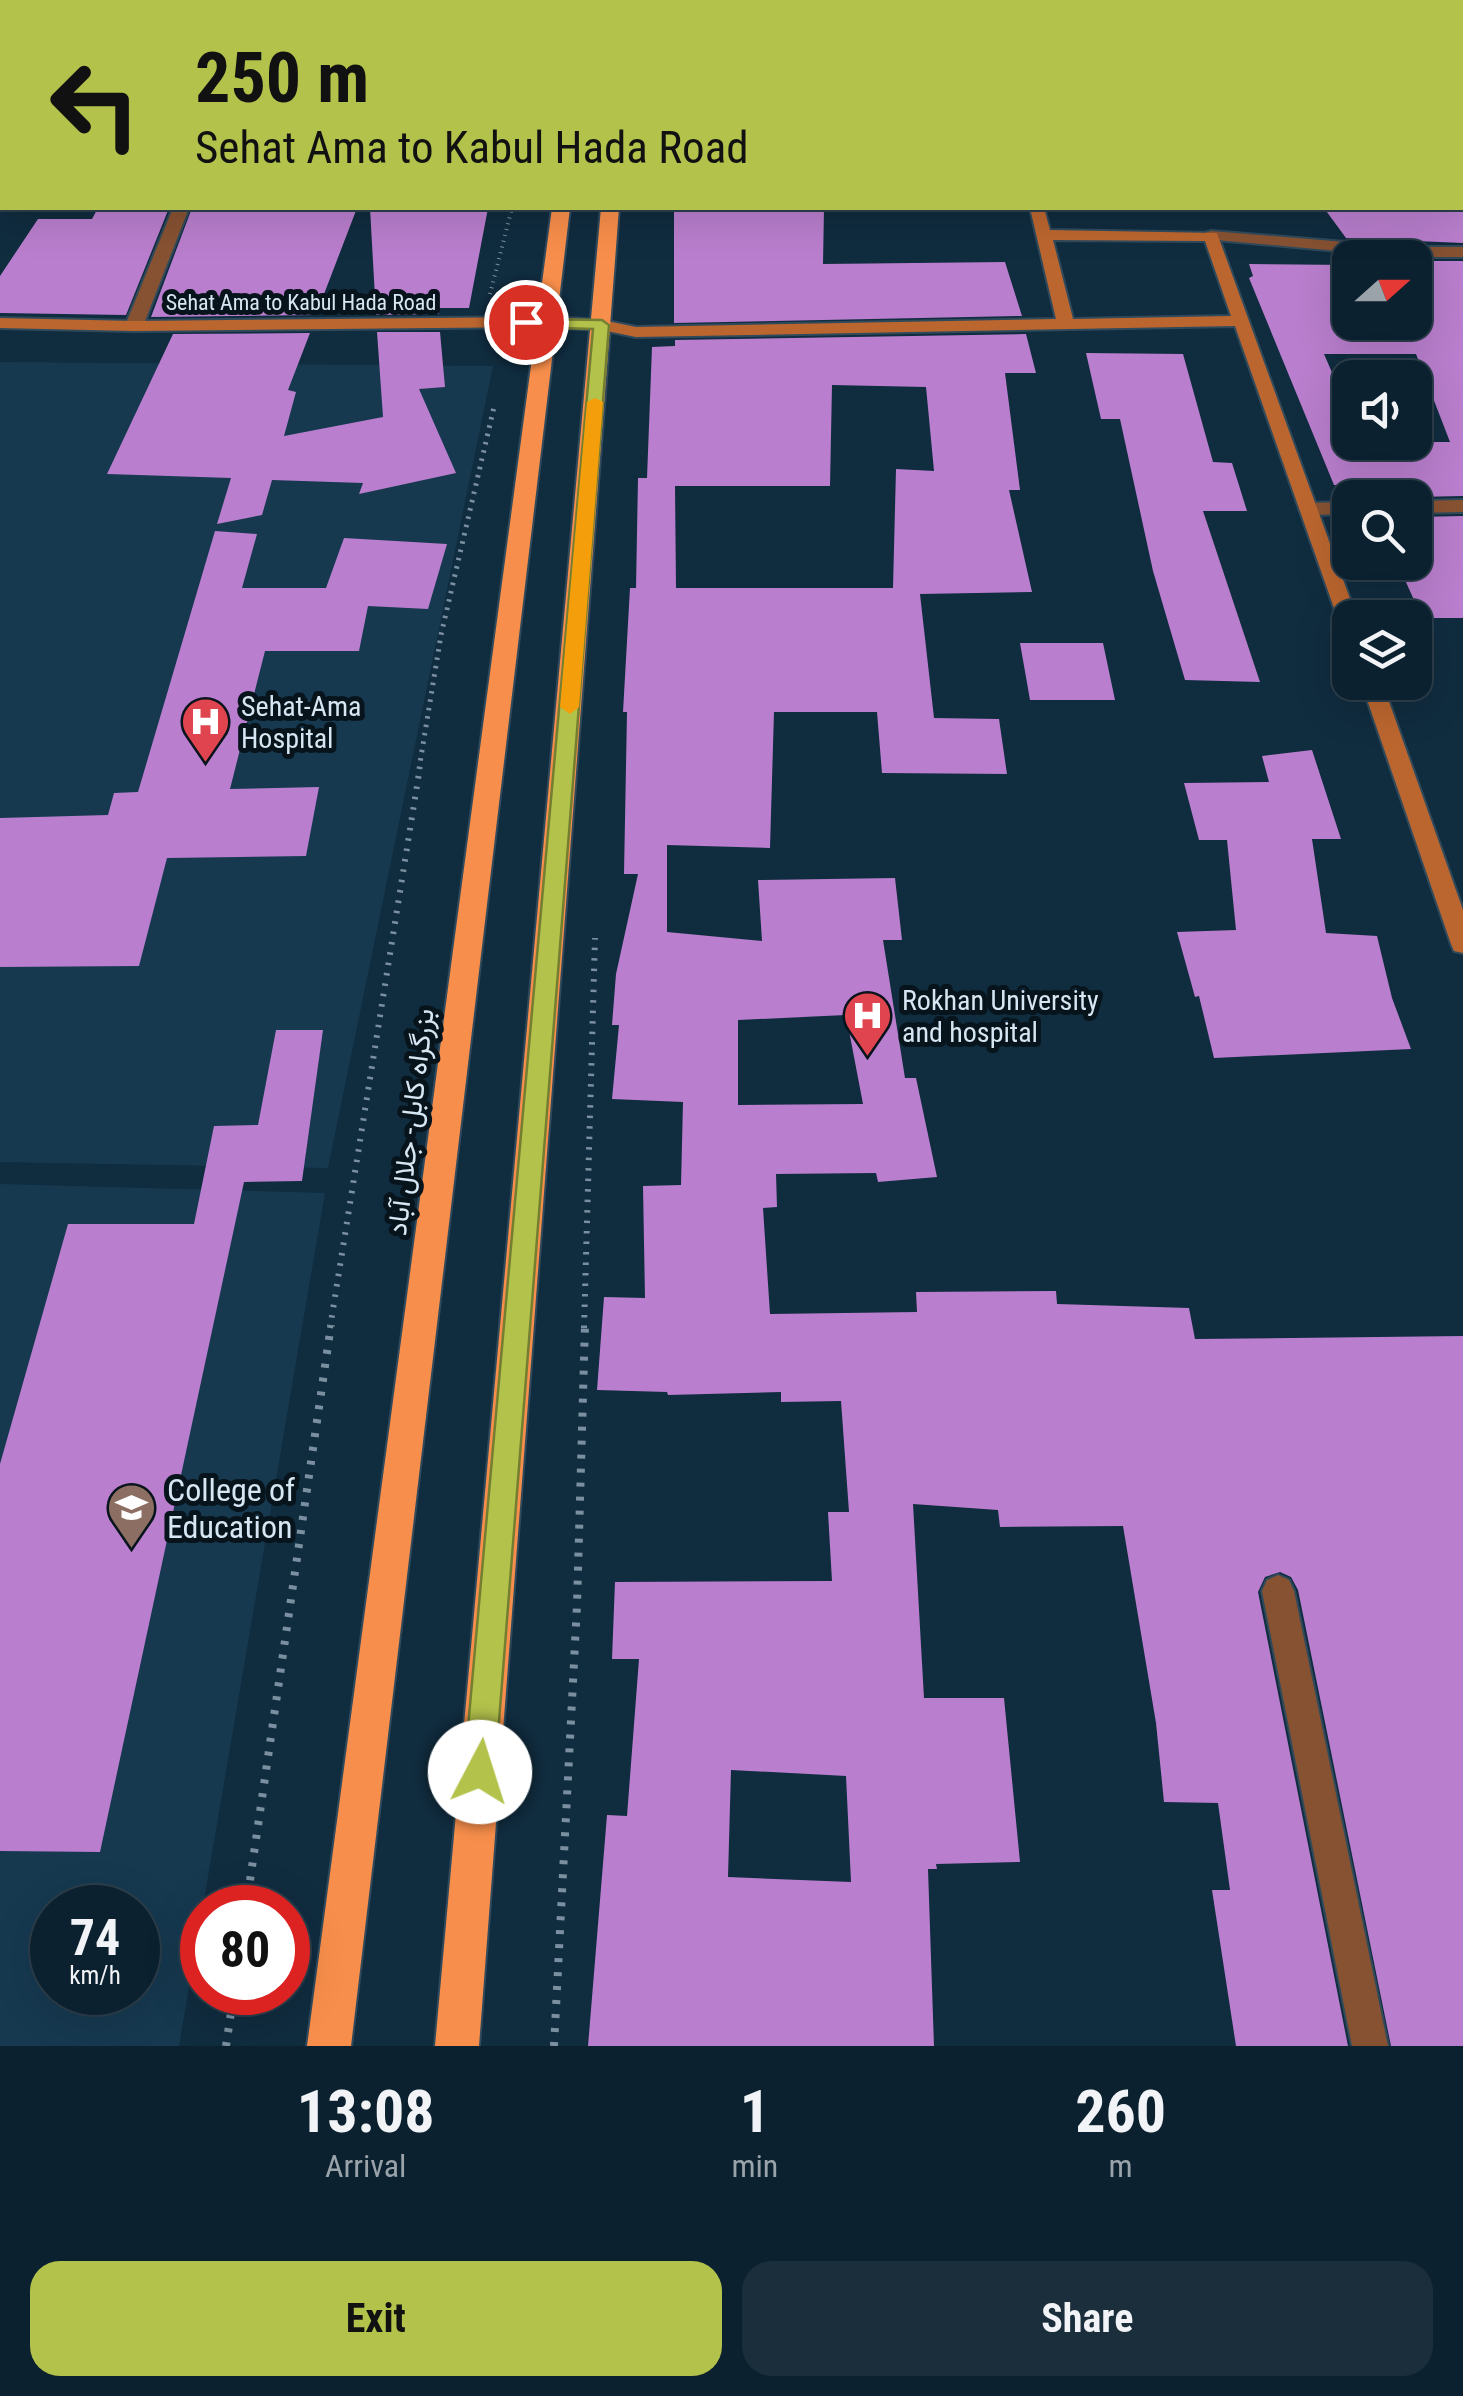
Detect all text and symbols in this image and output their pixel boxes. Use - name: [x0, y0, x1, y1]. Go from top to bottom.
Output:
- text: 250 m: [195, 37, 369, 119]
- icon: left: [30, 40, 160, 170]
- text: Sehat Ama to Kabul Hada Road: [195, 121, 749, 174]
- north arrow: [1332, 240, 1432, 340]
- map controls: [1332, 240, 1432, 700]
- pin: [484, 280, 569, 365]
- street label: Sehat Ama to Kabul Hada Road: [166, 290, 436, 315]
- icon: arrive: [499, 295, 554, 350]
- button: sound: [1332, 360, 1432, 460]
- button: search: [1332, 480, 1432, 580]
- button: layers: [1332, 600, 1432, 700]
- place label: Sehat-Ama Hospital: [241, 690, 361, 755]
- hospital icon: Sehat-Ama Hospital: [180, 696, 232, 764]
- place label: Rokhan University and hospital: [902, 984, 1099, 1049]
- hospital icon: Rokhan University and hospital: [841, 990, 893, 1058]
- street label: بزرگراه کابل- جلال آباد: [380, 1007, 442, 1238]
- place label: College of Education: [167, 1471, 295, 1546]
- school or university icon: College of Education: [106, 1482, 158, 1550]
- position arrow: [428, 1720, 532, 1824]
- speed limit sign: 80: [180, 1885, 310, 2015]
- text: 74: [70, 1909, 120, 1967]
- text: km/h: [69, 1961, 121, 1990]
- text: 13:08: [297, 2076, 435, 2147]
- text: 1: [740, 2076, 770, 2147]
- text: 260: [1075, 2076, 1166, 2147]
- text: Arrival: [325, 2147, 406, 2185]
- text: min: [731, 2147, 778, 2185]
- text: m: [1109, 2147, 1133, 2185]
- button: Exit: [30, 2261, 722, 2376]
- button: Share: [742, 2261, 1433, 2376]

